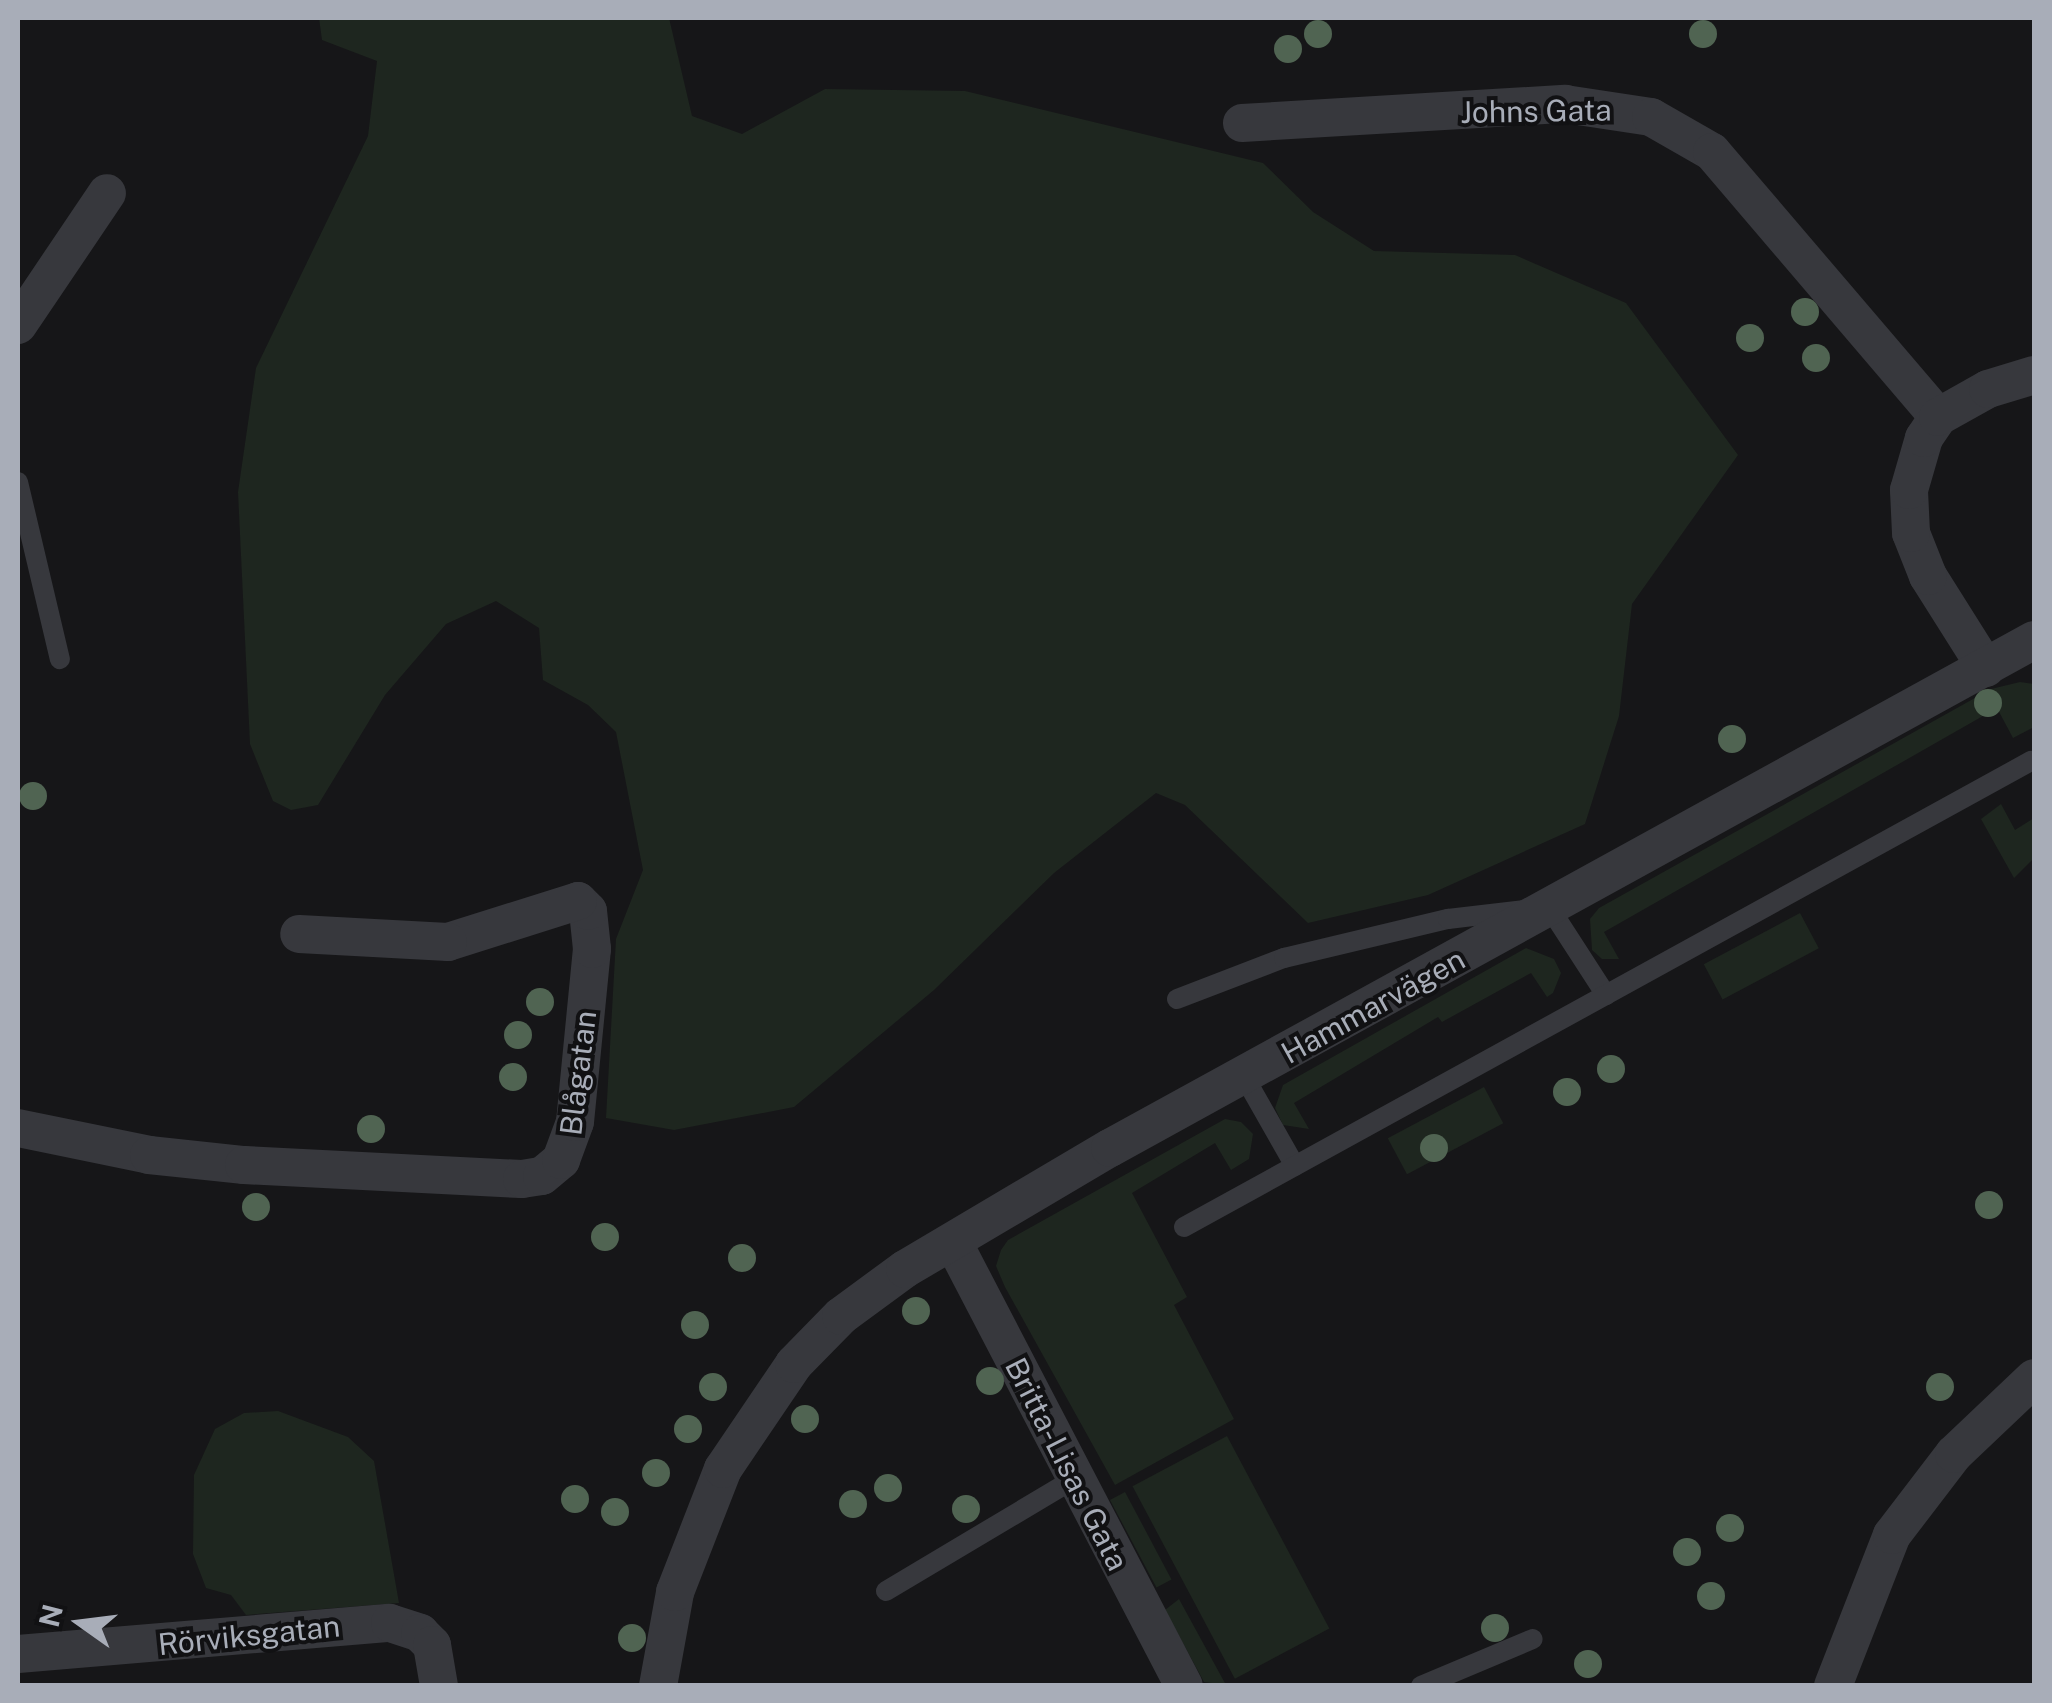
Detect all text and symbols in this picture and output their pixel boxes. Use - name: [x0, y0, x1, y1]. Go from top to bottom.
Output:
- street label: Johns Gata: [1460, 92, 1612, 130]
- street label: Hammarvägen: [1275, 941, 1471, 1071]
- street label: Blågatan: [552, 1009, 604, 1137]
- street label: Britta-Lisas Gata: [998, 1352, 1136, 1576]
- north arrow: [30, 1573, 130, 1673]
- text: N: [32, 1601, 69, 1630]
- street label: Rörviksgatan: [156, 1608, 342, 1662]

